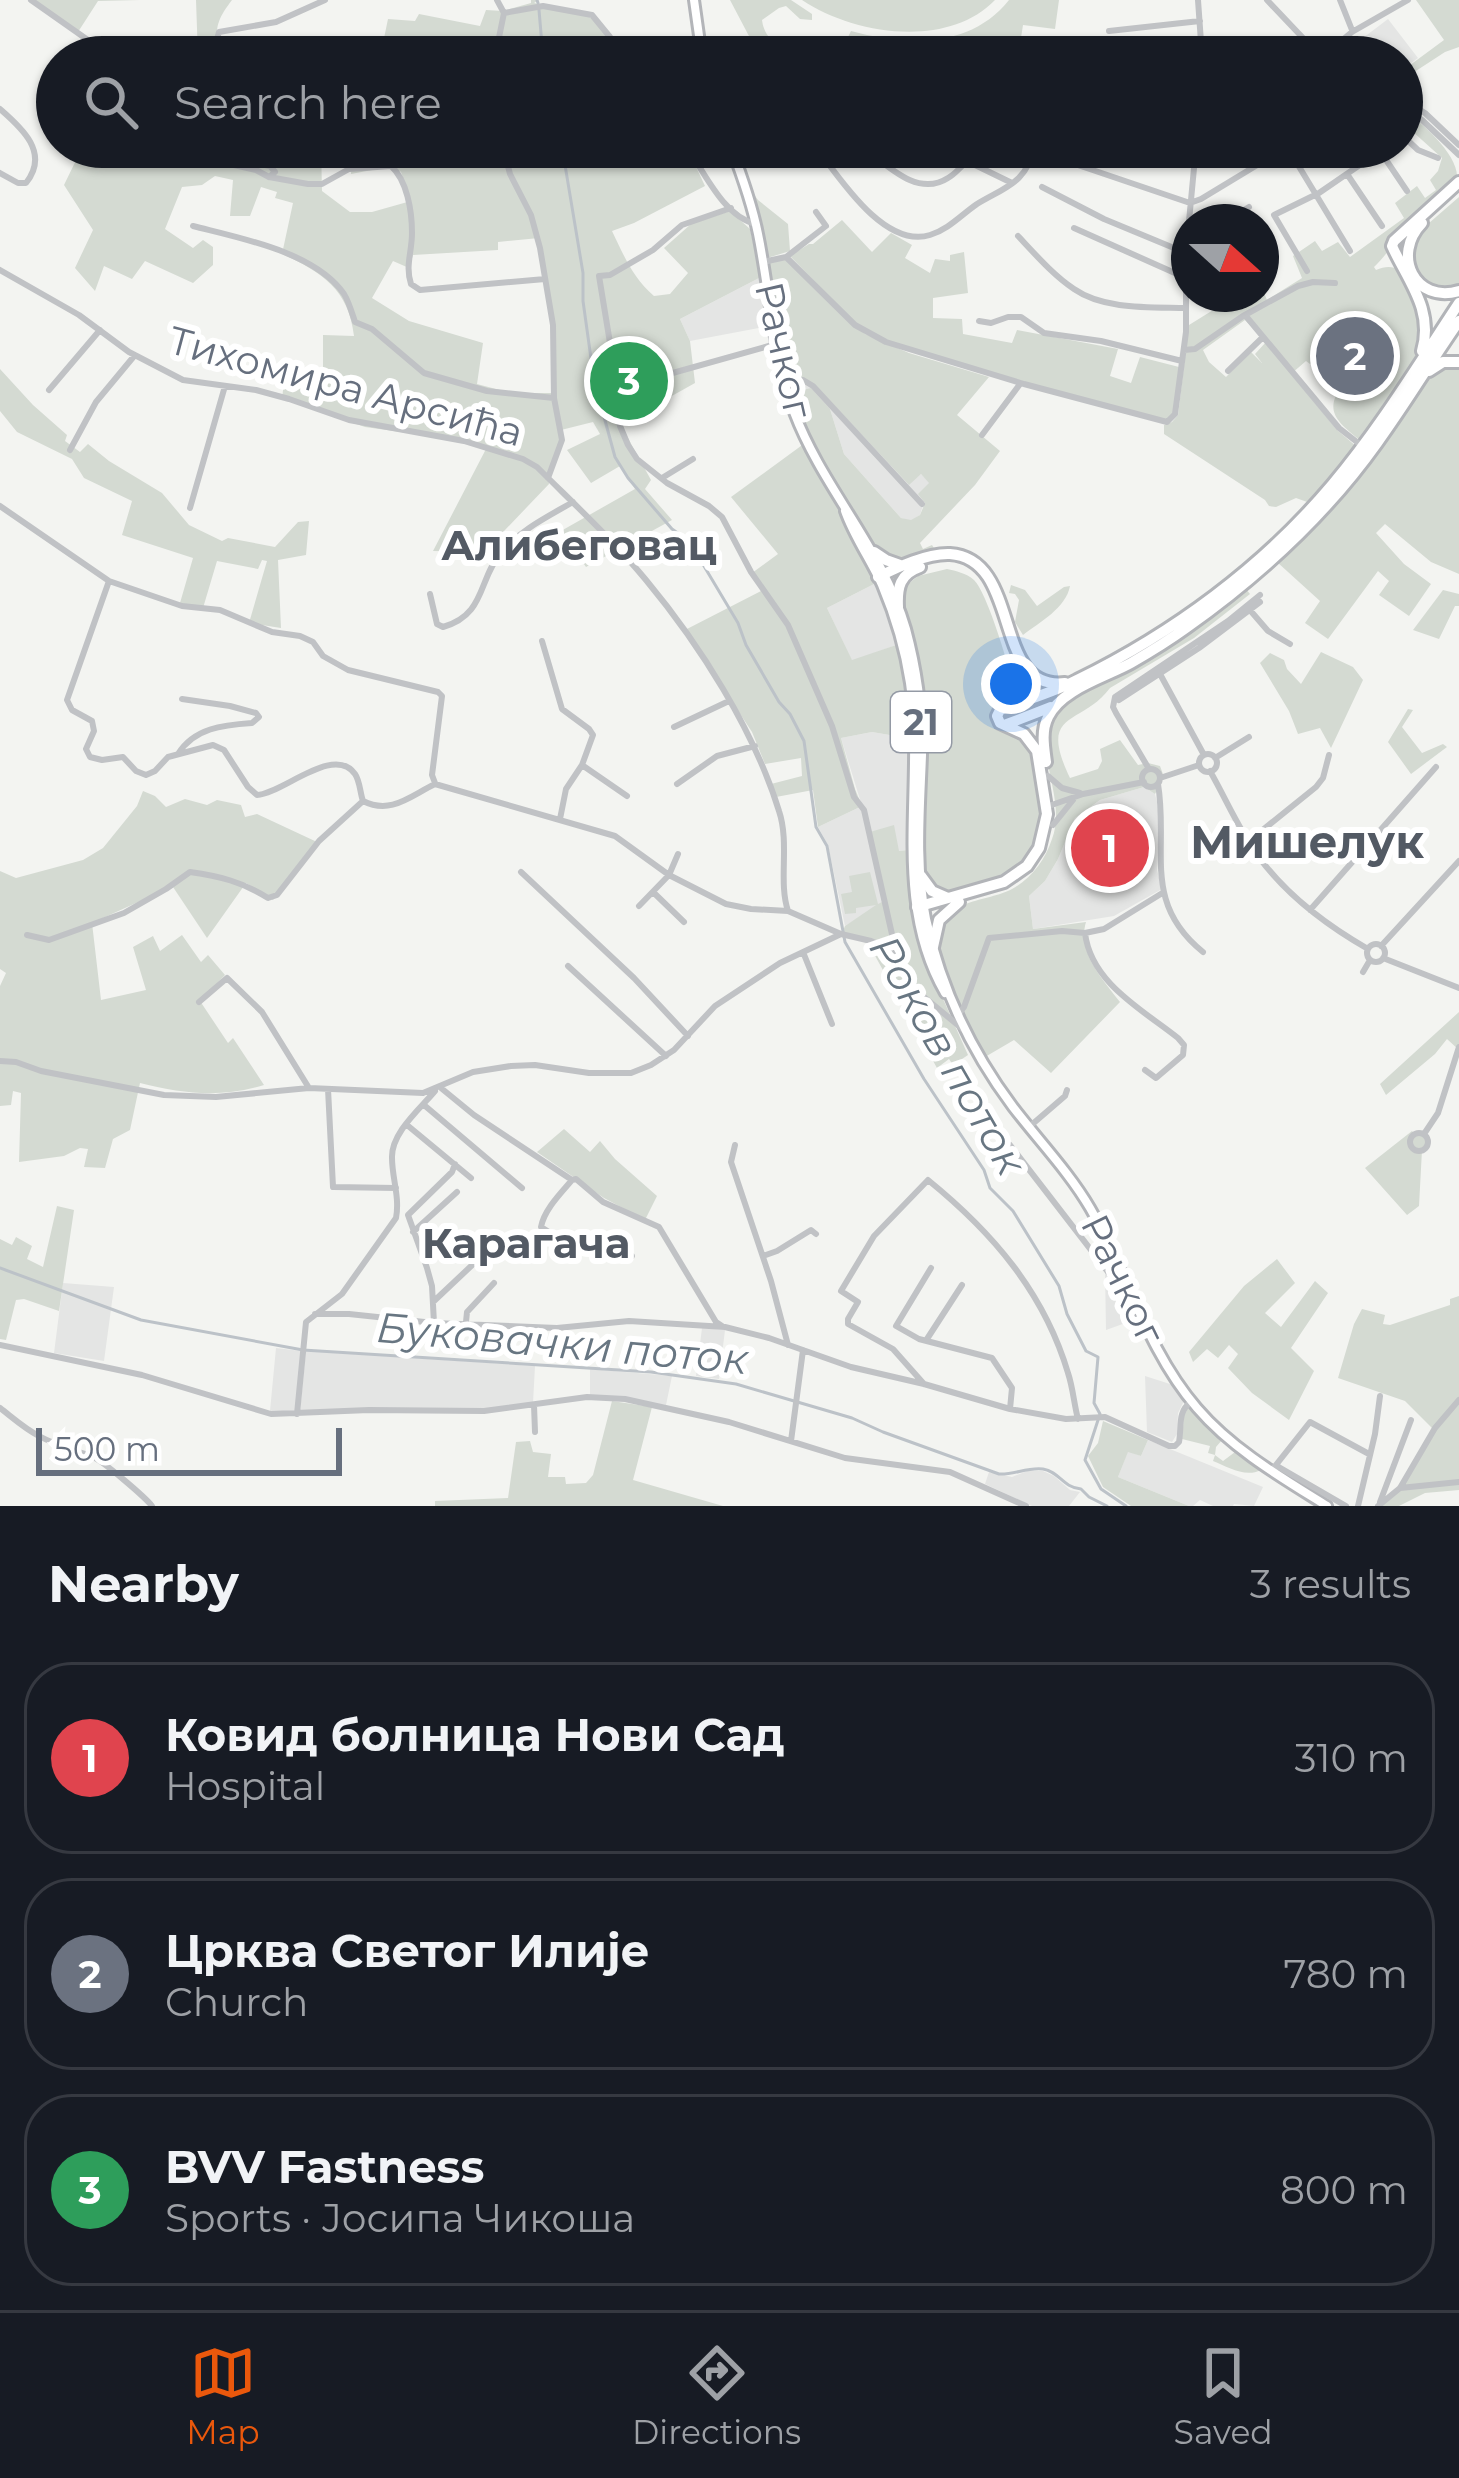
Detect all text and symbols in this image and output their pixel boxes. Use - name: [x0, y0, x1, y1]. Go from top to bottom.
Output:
- search box: [36, 36, 1423, 168]
- icon: search: [78, 69, 144, 135]
- text: Search here: [174, 75, 442, 130]
- north arrow: [1171, 204, 1279, 312]
- street label: Рачког: [745, 277, 823, 423]
- pin: 2: [1316, 311, 1394, 401]
- street label: Тихомира Арсића: [164, 316, 528, 456]
- pin: 3: [590, 336, 668, 426]
- district label: Алибеговац: [441, 519, 717, 571]
- your location: [981, 654, 1041, 714]
- road number: 21: [891, 692, 951, 752]
- pin: 1: [1071, 803, 1149, 893]
- district label: Мишелук: [1190, 814, 1424, 869]
- water label: Роков поток: [858, 926, 1038, 1186]
- street label: Рачког: [1071, 1206, 1175, 1352]
- district label: Карагача: [422, 1217, 630, 1269]
- water label: Буковачки поток: [374, 1301, 751, 1385]
- scale bar: [36, 1422, 342, 1475]
- text: 500 m: [54, 1429, 160, 1469]
- text: Nearby: [48, 1553, 239, 1615]
- text: 3 results: [1250, 1560, 1411, 1608]
- text: Ковид болница Нови Сад: [165, 1707, 785, 1762]
- text: 1: [82, 1734, 98, 1782]
- text: 310 m: [1295, 1734, 1408, 1782]
- text: Hospital: [165, 1762, 325, 1810]
- text: Црква Светог Илије: [165, 1923, 650, 1978]
- text: 2: [78, 1950, 102, 1998]
- text: 780 m: [1283, 1950, 1408, 1998]
- text: Church: [165, 1978, 308, 2026]
- text: BVV Fastness: [165, 2139, 484, 2194]
- text: 3: [78, 2166, 102, 2214]
- text: 800 m: [1280, 2166, 1408, 2214]
- text: Sports · Јосипа Чикоша: [165, 2194, 635, 2242]
- tab: Map: [186, 2340, 260, 2452]
- tab: Directions: [632, 2340, 801, 2452]
- tab: Saved: [1174, 2340, 1273, 2452]

